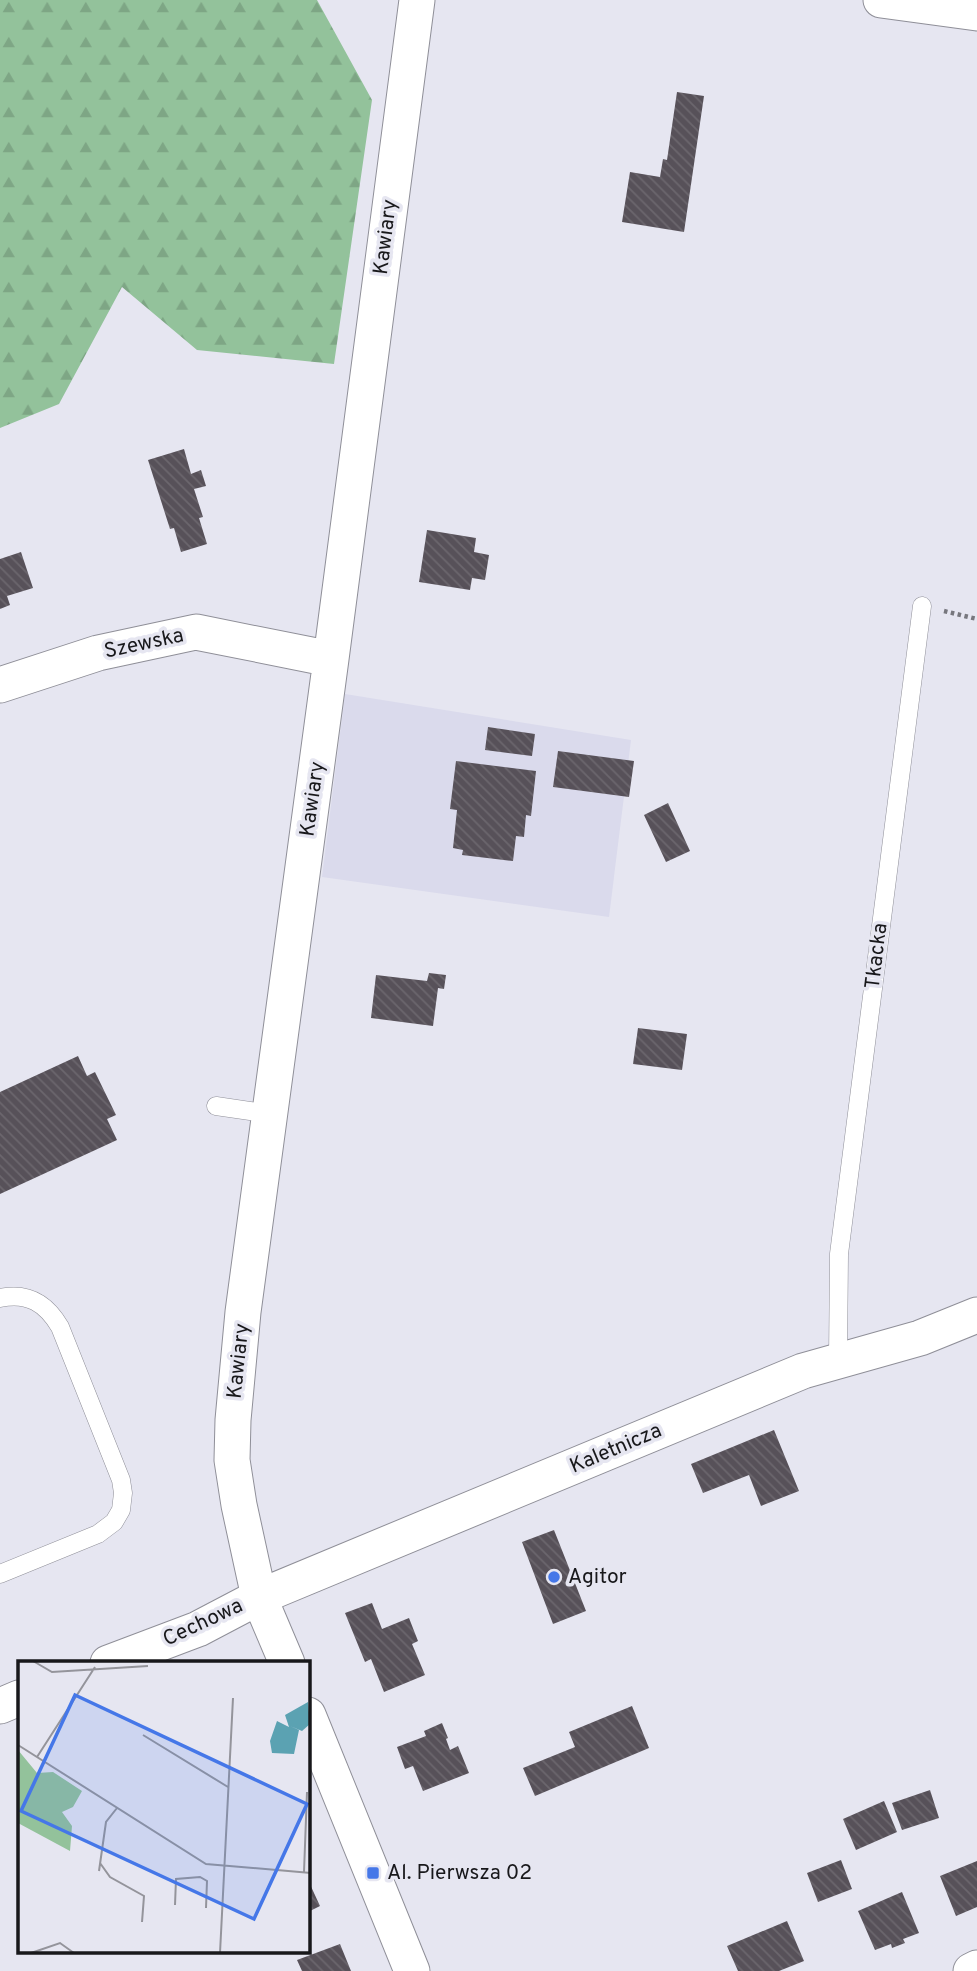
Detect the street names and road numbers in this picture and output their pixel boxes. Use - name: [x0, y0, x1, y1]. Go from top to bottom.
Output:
- street label: Kawiary: [368, 198, 404, 276]
- street label: Szewska: [102, 622, 186, 666]
- street label: Kawiary: [294, 760, 332, 838]
- street label: Tkacka: [860, 921, 894, 991]
- street label: Kawiary: [222, 1322, 256, 1400]
- street label: Kaletnicza: [566, 1418, 666, 1480]
- street label: Cechowa: [159, 1593, 247, 1653]

